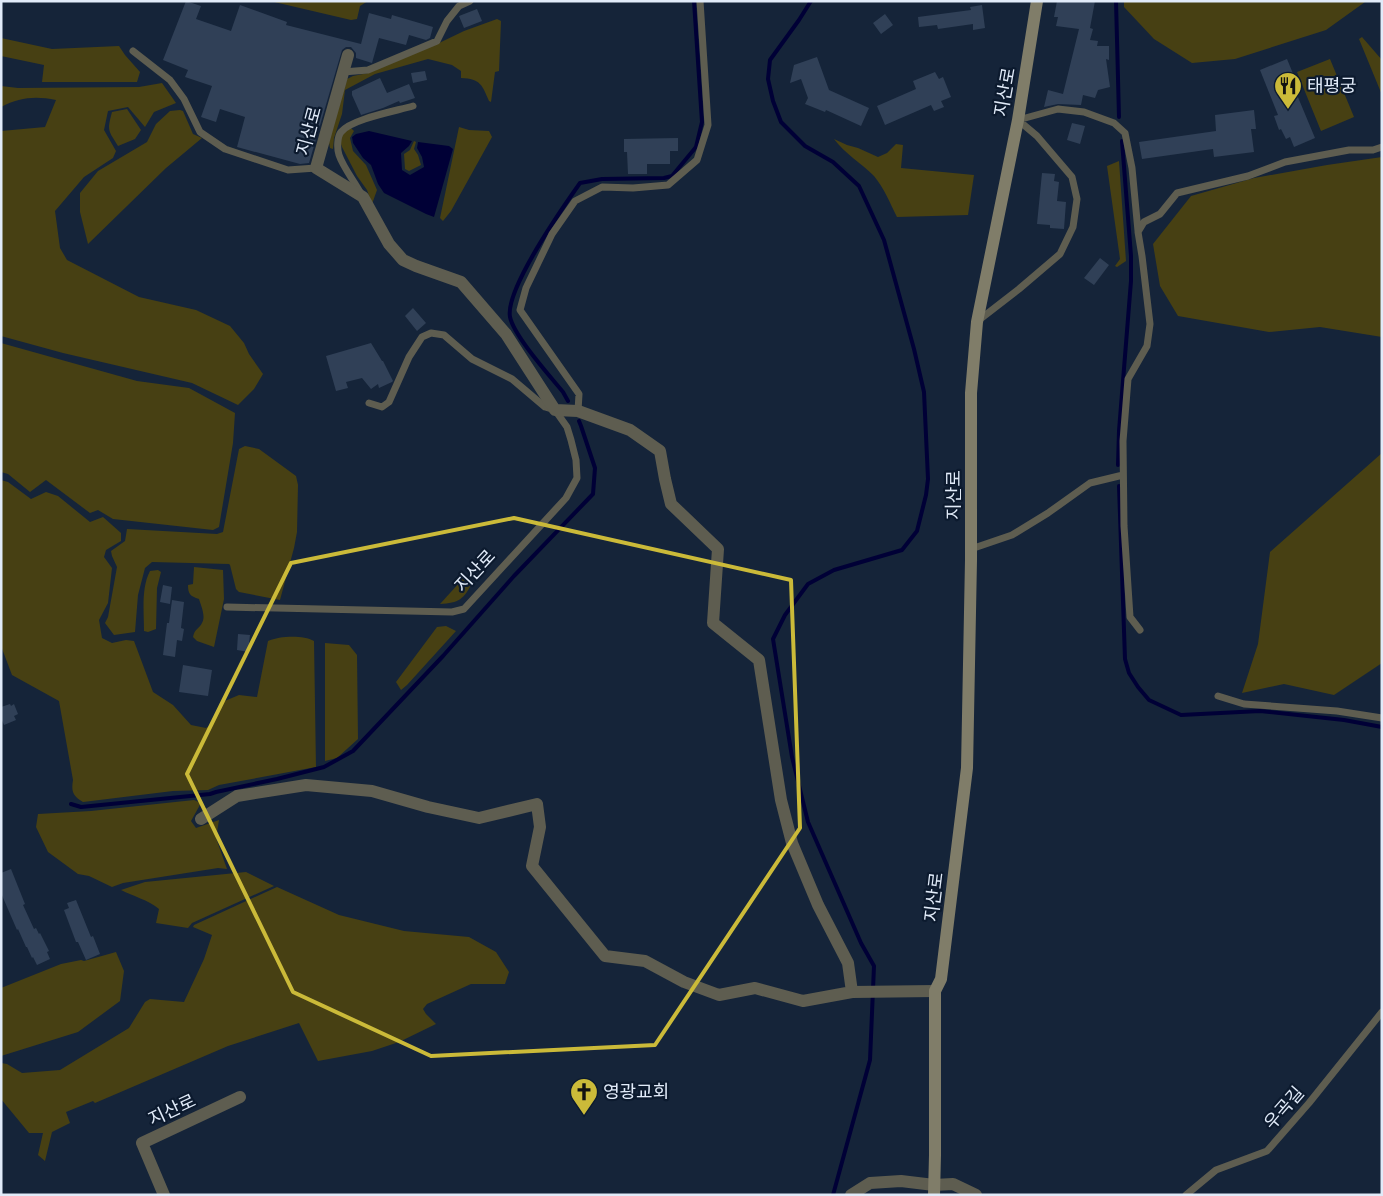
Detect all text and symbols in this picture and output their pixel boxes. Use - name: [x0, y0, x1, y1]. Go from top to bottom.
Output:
- street label: 지산로: [990, 66, 1019, 118]
- restaurant icon: 태평궁: [1273, 71, 1303, 110]
- place label: 태평궁: [1307, 75, 1357, 96]
- street label: 지산로: [292, 104, 325, 158]
- street label: 지산로: [943, 470, 964, 520]
- street label: 지산로: [450, 545, 499, 596]
- street label: 지산로: [920, 871, 947, 923]
- church icon: 영광교회: [569, 1077, 599, 1116]
- place label: 영광교회: [603, 1081, 669, 1102]
- street label: 우곡길: [1259, 1082, 1308, 1133]
- street label: 지산로: [145, 1090, 199, 1130]

